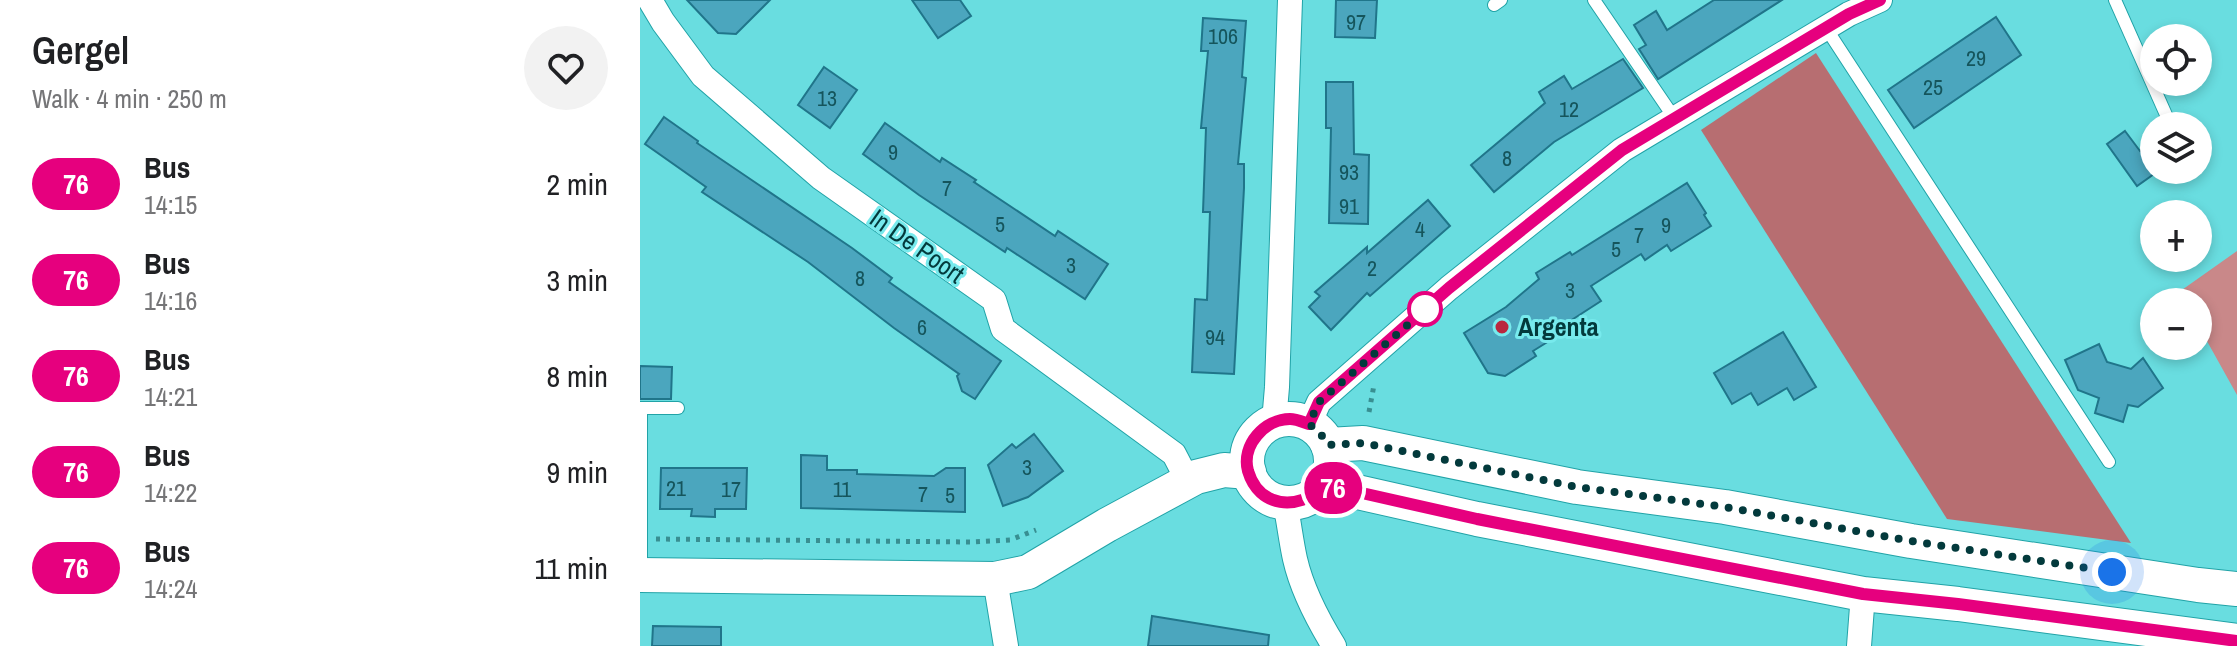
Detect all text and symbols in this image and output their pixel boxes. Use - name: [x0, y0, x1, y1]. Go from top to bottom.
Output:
- house number: 97: [1346, 7, 1366, 37]
- house number: 106: [1208, 21, 1238, 51]
- map controls: [2140, 24, 2212, 360]
- button: locate: [2140, 24, 2212, 96]
- text: Gergel: [32, 25, 129, 76]
- button: heart: [524, 26, 608, 110]
- house number: 29: [1966, 43, 1986, 73]
- house number: 25: [1923, 72, 1943, 102]
- text: Walk · 4 min · 250 m: [32, 81, 227, 116]
- house number: 13: [817, 83, 837, 113]
- house number: 12: [1559, 94, 1579, 124]
- button: layers: [2140, 112, 2212, 184]
- house number: 9: [888, 137, 898, 167]
- house number: 8: [1502, 143, 1512, 173]
- text: Bus: [144, 147, 190, 187]
- house number: 93: [1339, 157, 1359, 187]
- text: 2 min: [546, 164, 608, 204]
- text: 76: [63, 165, 89, 203]
- house number: 7: [942, 173, 952, 203]
- text: 14:15: [144, 187, 197, 222]
- house number: 91: [1339, 191, 1359, 221]
- street label: In De Poort: [863, 200, 972, 291]
- button: +: [2140, 200, 2212, 272]
- house number: 5: [995, 209, 1005, 239]
- house number: 9: [1661, 210, 1671, 240]
- house number: 4: [1415, 214, 1425, 244]
- house number: 7: [1634, 220, 1644, 250]
- house number: 5: [1611, 234, 1621, 264]
- text: Bus: [144, 243, 190, 283]
- house number: 3: [1066, 250, 1076, 280]
- house number: 2: [1367, 253, 1377, 283]
- text: 3 min: [546, 260, 608, 300]
- text: 76: [63, 261, 89, 299]
- house number: 8: [855, 263, 865, 293]
- house number: 3: [1565, 275, 1575, 305]
- text: 14:16: [144, 283, 197, 318]
- button: −: [2140, 288, 2212, 360]
- unlabelled marker: [1408, 292, 1442, 326]
- place label: Argenta: [1518, 309, 1599, 344]
- house number: 6: [917, 312, 927, 342]
- marker: Argenta: [1493, 318, 1511, 336]
- house number: 94: [1205, 322, 1225, 352]
- text: Bus: [144, 339, 190, 379]
- text: 8 min: [546, 356, 608, 396]
- text: 76: [63, 357, 89, 395]
- text: 14:21: [144, 379, 197, 414]
- text: Bus: [144, 435, 190, 475]
- text: 9 min: [546, 452, 608, 492]
- house number: 3: [1022, 452, 1032, 482]
- text: 76: [63, 453, 89, 491]
- line badge: 76: [1297, 462, 1369, 514]
- text: 76: [1320, 469, 1346, 507]
- house number: 21: [666, 473, 686, 503]
- house number: 17: [721, 474, 741, 504]
- house number: 11: [833, 474, 851, 504]
- text: 14:22: [144, 475, 197, 510]
- house number: 7: [918, 479, 928, 509]
- house number: 5: [945, 480, 955, 510]
- text: Bus: [144, 531, 190, 571]
- text: 11 min: [535, 548, 608, 588]
- text: 76: [63, 549, 89, 587]
- your location: [2092, 552, 2132, 592]
- text: 14:24: [144, 571, 197, 606]

